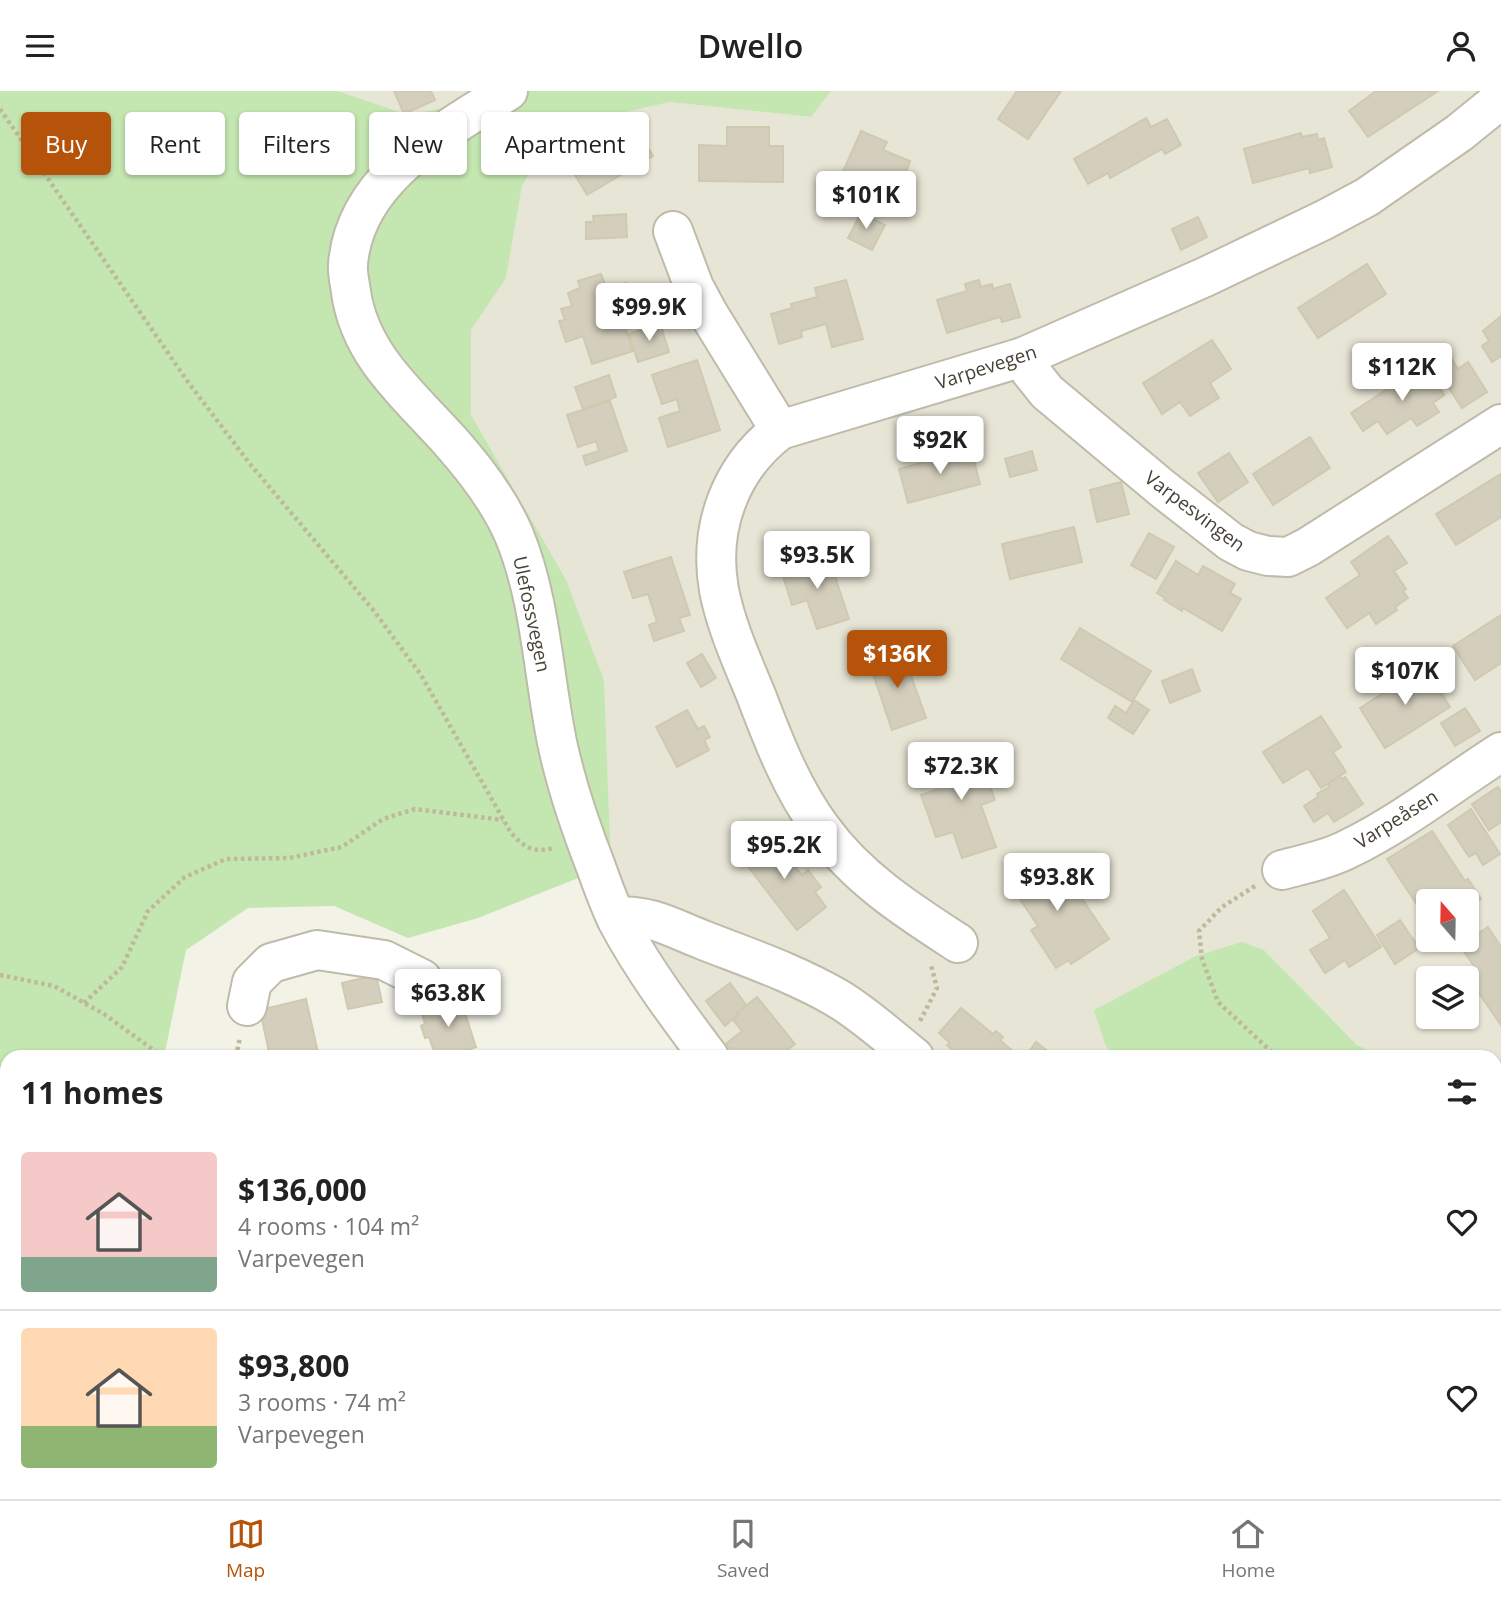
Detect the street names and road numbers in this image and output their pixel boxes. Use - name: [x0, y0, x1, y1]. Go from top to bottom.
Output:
- street label: Varpevegen: [932, 338, 1040, 396]
- street label: Varpesvingen: [1139, 465, 1251, 557]
- street label: Ulefossvegen: [507, 554, 557, 674]
- street label: Varpeåsen: [1349, 783, 1443, 855]

